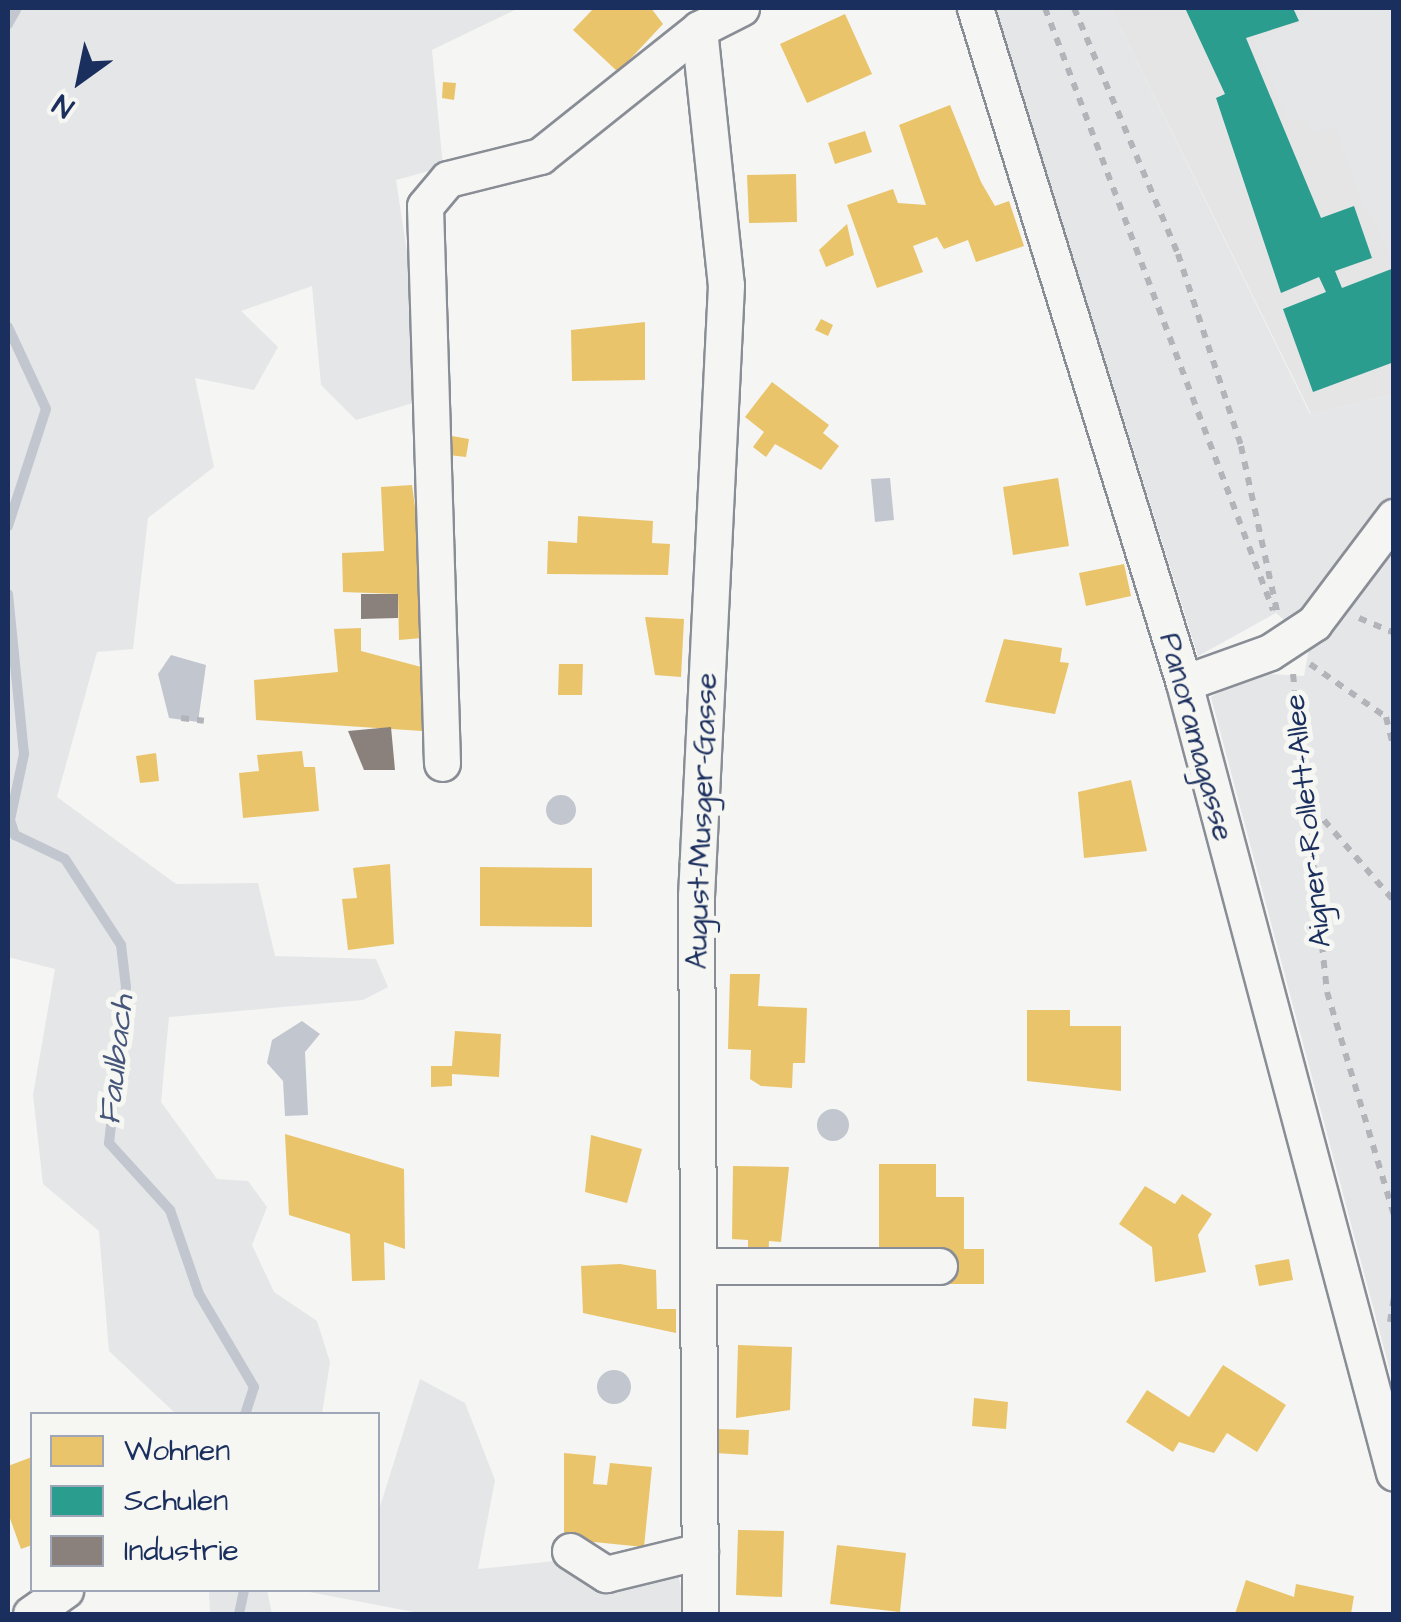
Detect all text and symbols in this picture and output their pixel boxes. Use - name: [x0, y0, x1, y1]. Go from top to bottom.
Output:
- north arrow: [30, 30, 130, 130]
- text: N: [45, 84, 81, 127]
- street label: Panoramagasse: [1151, 629, 1241, 845]
- street label: August-Musger-Gasse: [679, 672, 725, 970]
- street label: Aigner-Rollett-Allee: [1277, 692, 1339, 950]
- water label: Faulbach: [91, 993, 143, 1127]
- legend: [30, 1412, 380, 1592]
- text: Wohnen: [124, 1430, 230, 1472]
- text: Schulen: [124, 1480, 228, 1522]
- text: Industrie: [124, 1530, 239, 1572]

